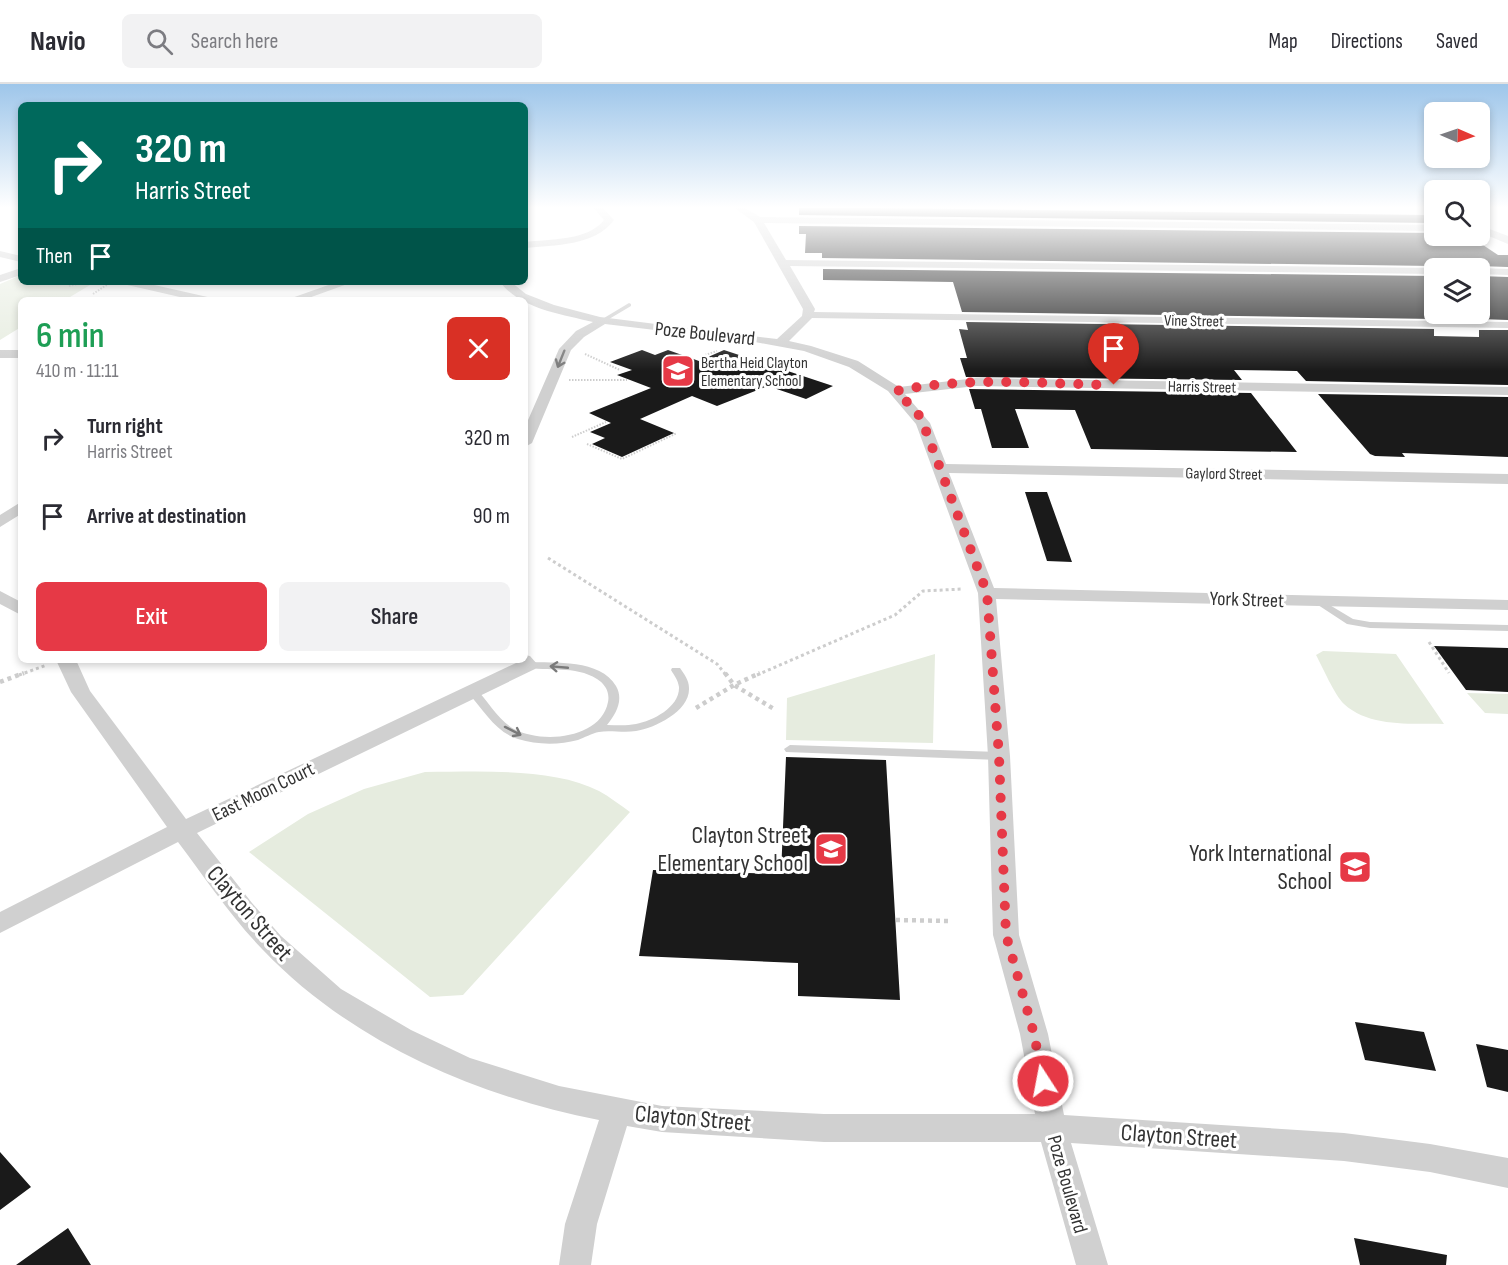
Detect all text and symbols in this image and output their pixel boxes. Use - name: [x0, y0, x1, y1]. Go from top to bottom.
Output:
- search box: [122, 14, 542, 68]
- text: Navio: [30, 25, 86, 58]
- icon: search: [143, 25, 176, 58]
- text: Search here: [191, 28, 278, 55]
- text: Map: [1268, 29, 1298, 54]
- text: Directions: [1331, 29, 1403, 54]
- text: Saved: [1436, 29, 1478, 54]
- north arrow: [1424, 102, 1490, 168]
- map controls: [1424, 102, 1490, 324]
- text: 320 m: [135, 124, 227, 175]
- icon: right: [36, 126, 114, 204]
- text: Harris Street: [135, 175, 251, 207]
- button: search: [1424, 180, 1490, 246]
- icon: arrive: [84, 240, 117, 273]
- text: Then: [36, 243, 72, 270]
- button: layers: [1424, 258, 1490, 324]
- street label: Vine Street: [1164, 311, 1224, 332]
- text: 6 min: [36, 315, 104, 358]
- button: close: [447, 317, 510, 380]
- street label: Poze Boulevard: [654, 317, 756, 351]
- pin: [1088, 323, 1139, 385]
- icon: arrive: [1097, 332, 1130, 365]
- one-way arrow: [555, 349, 566, 368]
- school or university icon: Bertha Heid Clayton Elementary School: [660, 353, 696, 389]
- place label: Bertha Heid Clayton Elementary School: [701, 354, 808, 391]
- text: 410 m · 11:11: [36, 359, 118, 383]
- street label: Harris Street: [1168, 377, 1237, 398]
- text: Turn right: [87, 413, 163, 440]
- icon: right: [36, 422, 69, 455]
- text: 320 m: [464, 425, 510, 452]
- text: Harris Street: [87, 440, 173, 464]
- street label: Gaylord Street: [1185, 464, 1263, 485]
- icon: arrive: [36, 500, 69, 533]
- text: Arrive at destination: [87, 503, 246, 530]
- text: 90 m: [473, 503, 510, 530]
- button: Exit: [36, 582, 267, 651]
- button: Share: [279, 582, 510, 651]
- street label: York Street: [1209, 587, 1285, 613]
- one-way arrow: [550, 661, 569, 672]
- one-way arrow: [503, 726, 521, 737]
- street label: East Moon Court: [208, 757, 318, 827]
- place label: Clayton Street Elementary School: [657, 821, 808, 878]
- school or university icon: Clayton Street Elementary School: [813, 831, 849, 867]
- place label: York International School: [1189, 839, 1332, 896]
- school or university icon: York International School: [1337, 849, 1373, 885]
- street label: Clayton Street: [200, 860, 299, 967]
- position arrow: [1011, 1049, 1075, 1113]
- street label: Clayton Street: [634, 1099, 752, 1138]
- street label: Clayton Street: [1120, 1118, 1238, 1155]
- street label: Poze Boulevard: [1042, 1133, 1092, 1236]

